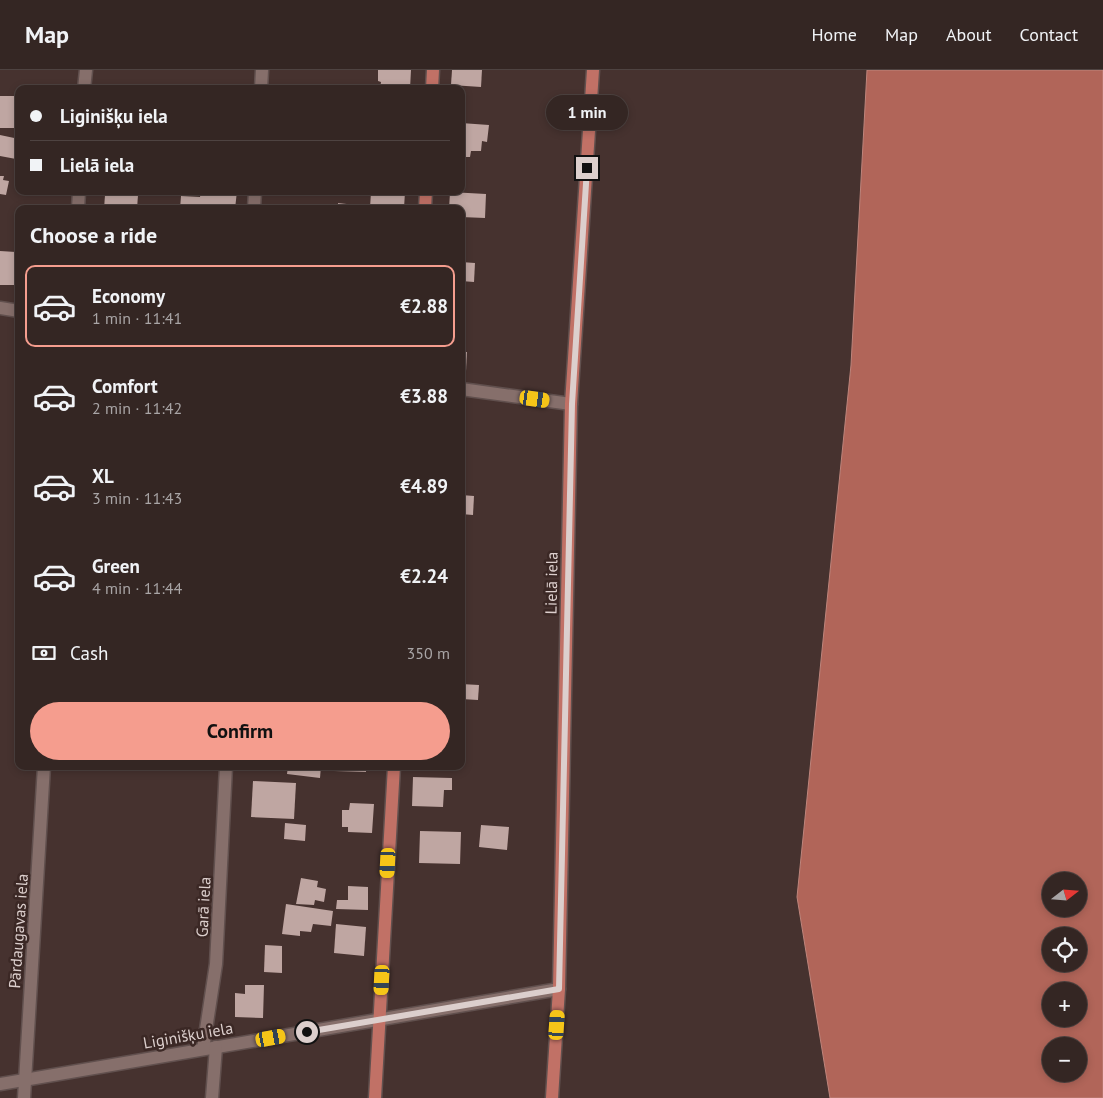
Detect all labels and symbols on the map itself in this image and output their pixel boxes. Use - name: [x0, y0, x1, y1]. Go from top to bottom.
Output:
- callout: 1 min: [546, 96, 628, 131]
- route end: [576, 157, 598, 179]
- car: [519, 389, 550, 409]
- street label: Lielā iela: [540, 552, 562, 614]
- car: [379, 848, 396, 878]
- north arrow: [1042, 872, 1088, 918]
- street label: Pārdaugavas iela: [4, 873, 32, 989]
- street label: Garā iela: [191, 876, 215, 938]
- car: [373, 965, 390, 995]
- car: [548, 1010, 565, 1040]
- street label: Liginišķu iela: [142, 1017, 234, 1053]
- route start: [296, 1021, 318, 1043]
- car: [254, 1028, 287, 1048]

